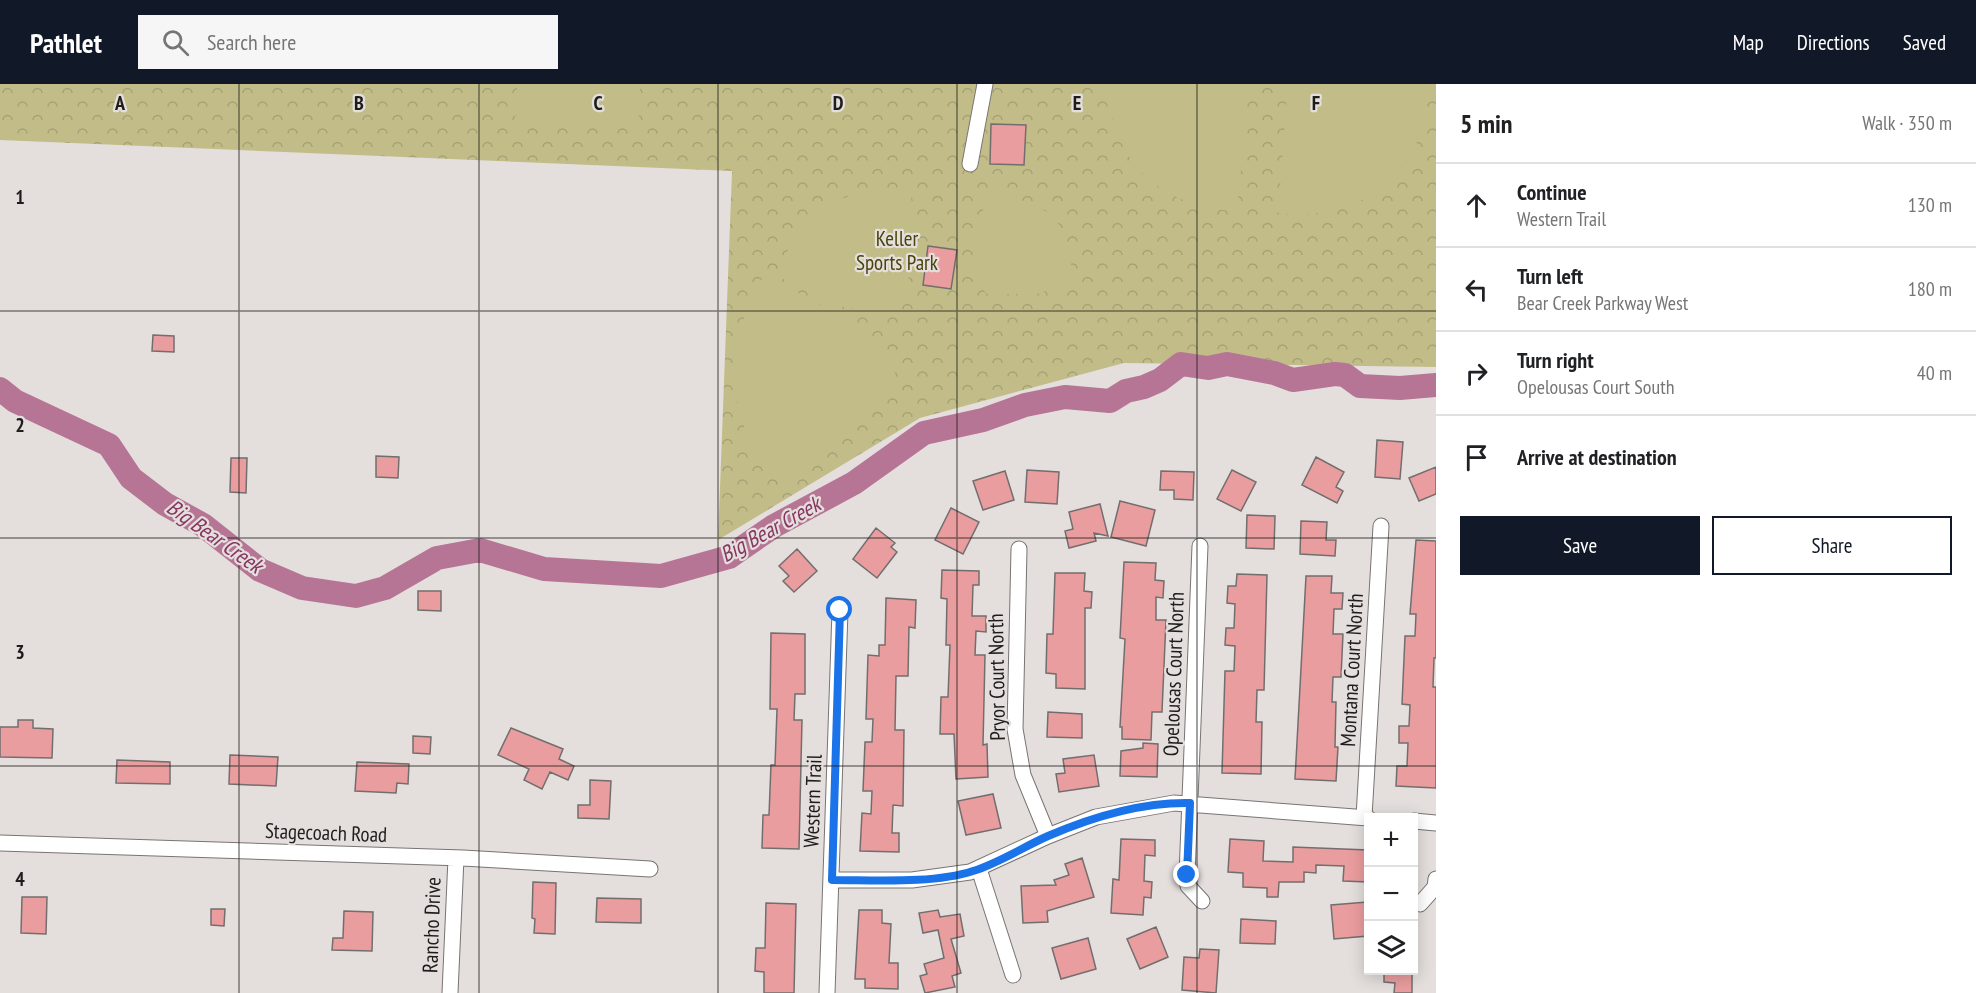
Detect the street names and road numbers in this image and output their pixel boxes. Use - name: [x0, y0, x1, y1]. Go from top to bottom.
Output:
- street label: Opelousas Court North: [1157, 591, 1190, 757]
- street label: Montana Court North: [1334, 593, 1369, 747]
- street label: Pryor Court North: [982, 613, 1011, 741]
- street label: Western Trail: [797, 754, 828, 848]
- street label: Stagecoach Road: [264, 817, 388, 848]
- street label: Rancho Drive: [416, 876, 447, 973]

